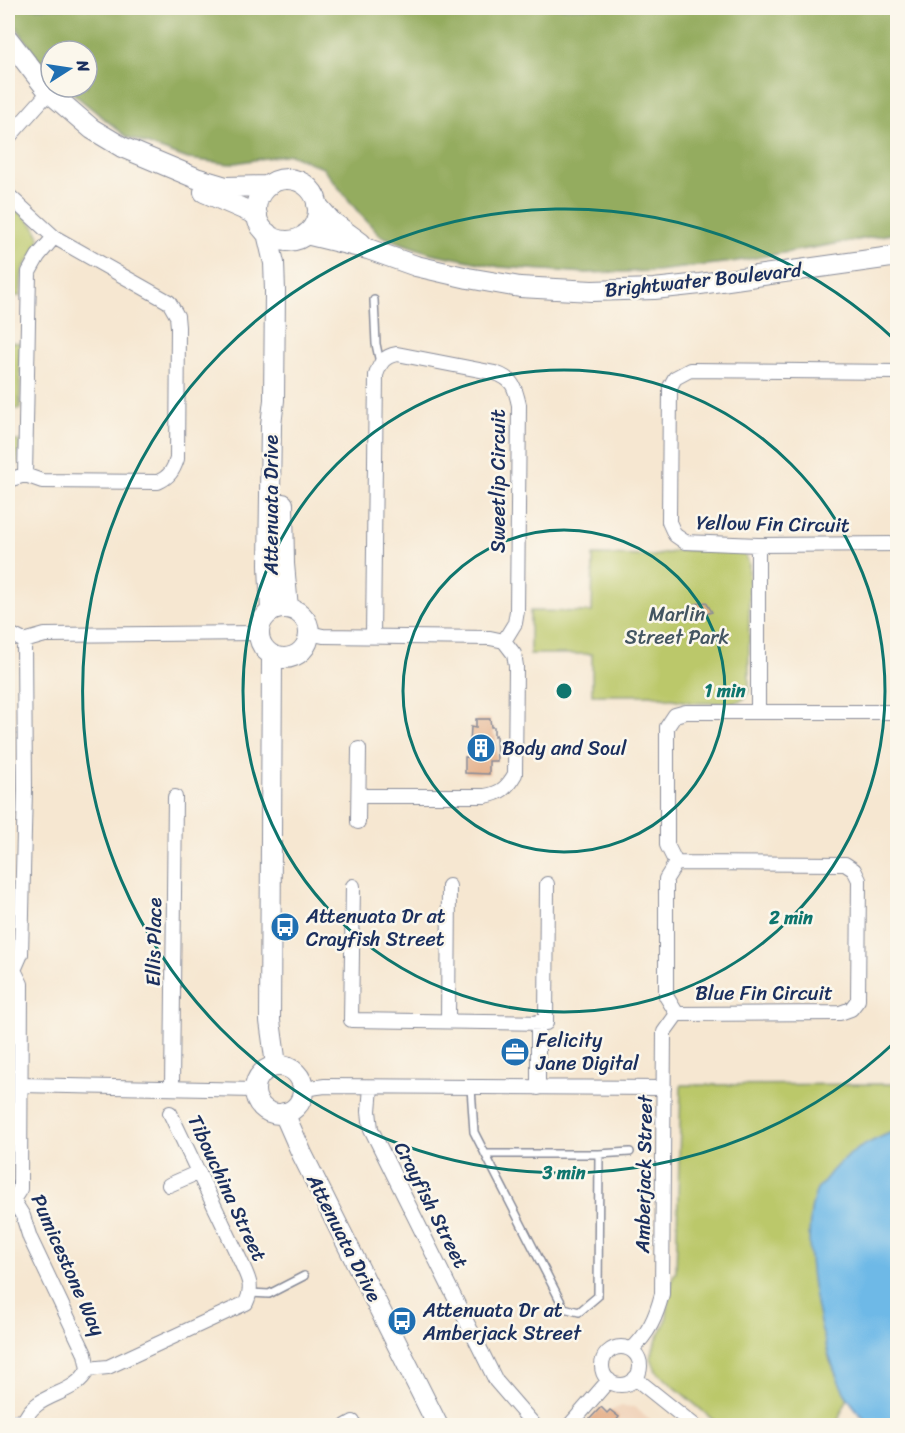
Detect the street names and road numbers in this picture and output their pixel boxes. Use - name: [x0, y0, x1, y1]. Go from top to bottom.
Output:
- street label: Brightwater Boulevard: [603, 252, 805, 308]
- street label: Sweetlip Circuit: [481, 409, 516, 553]
- street label: Attenuata Drive: [254, 435, 289, 576]
- street label: Yellow Fin Circuit: [696, 505, 850, 543]
- street label: Ellis Place: [136, 897, 172, 987]
- street label: Blue Fin Circuit: [695, 976, 833, 1011]
- street label: Amberjack Street: [625, 1094, 663, 1254]
- street label: Tibouchina Street: [178, 1109, 276, 1268]
- street label: Crayfish Street: [384, 1135, 478, 1275]
- street label: Attenuata Drive: [296, 1167, 392, 1309]
- street label: Pumicestone Way: [21, 1188, 115, 1342]

